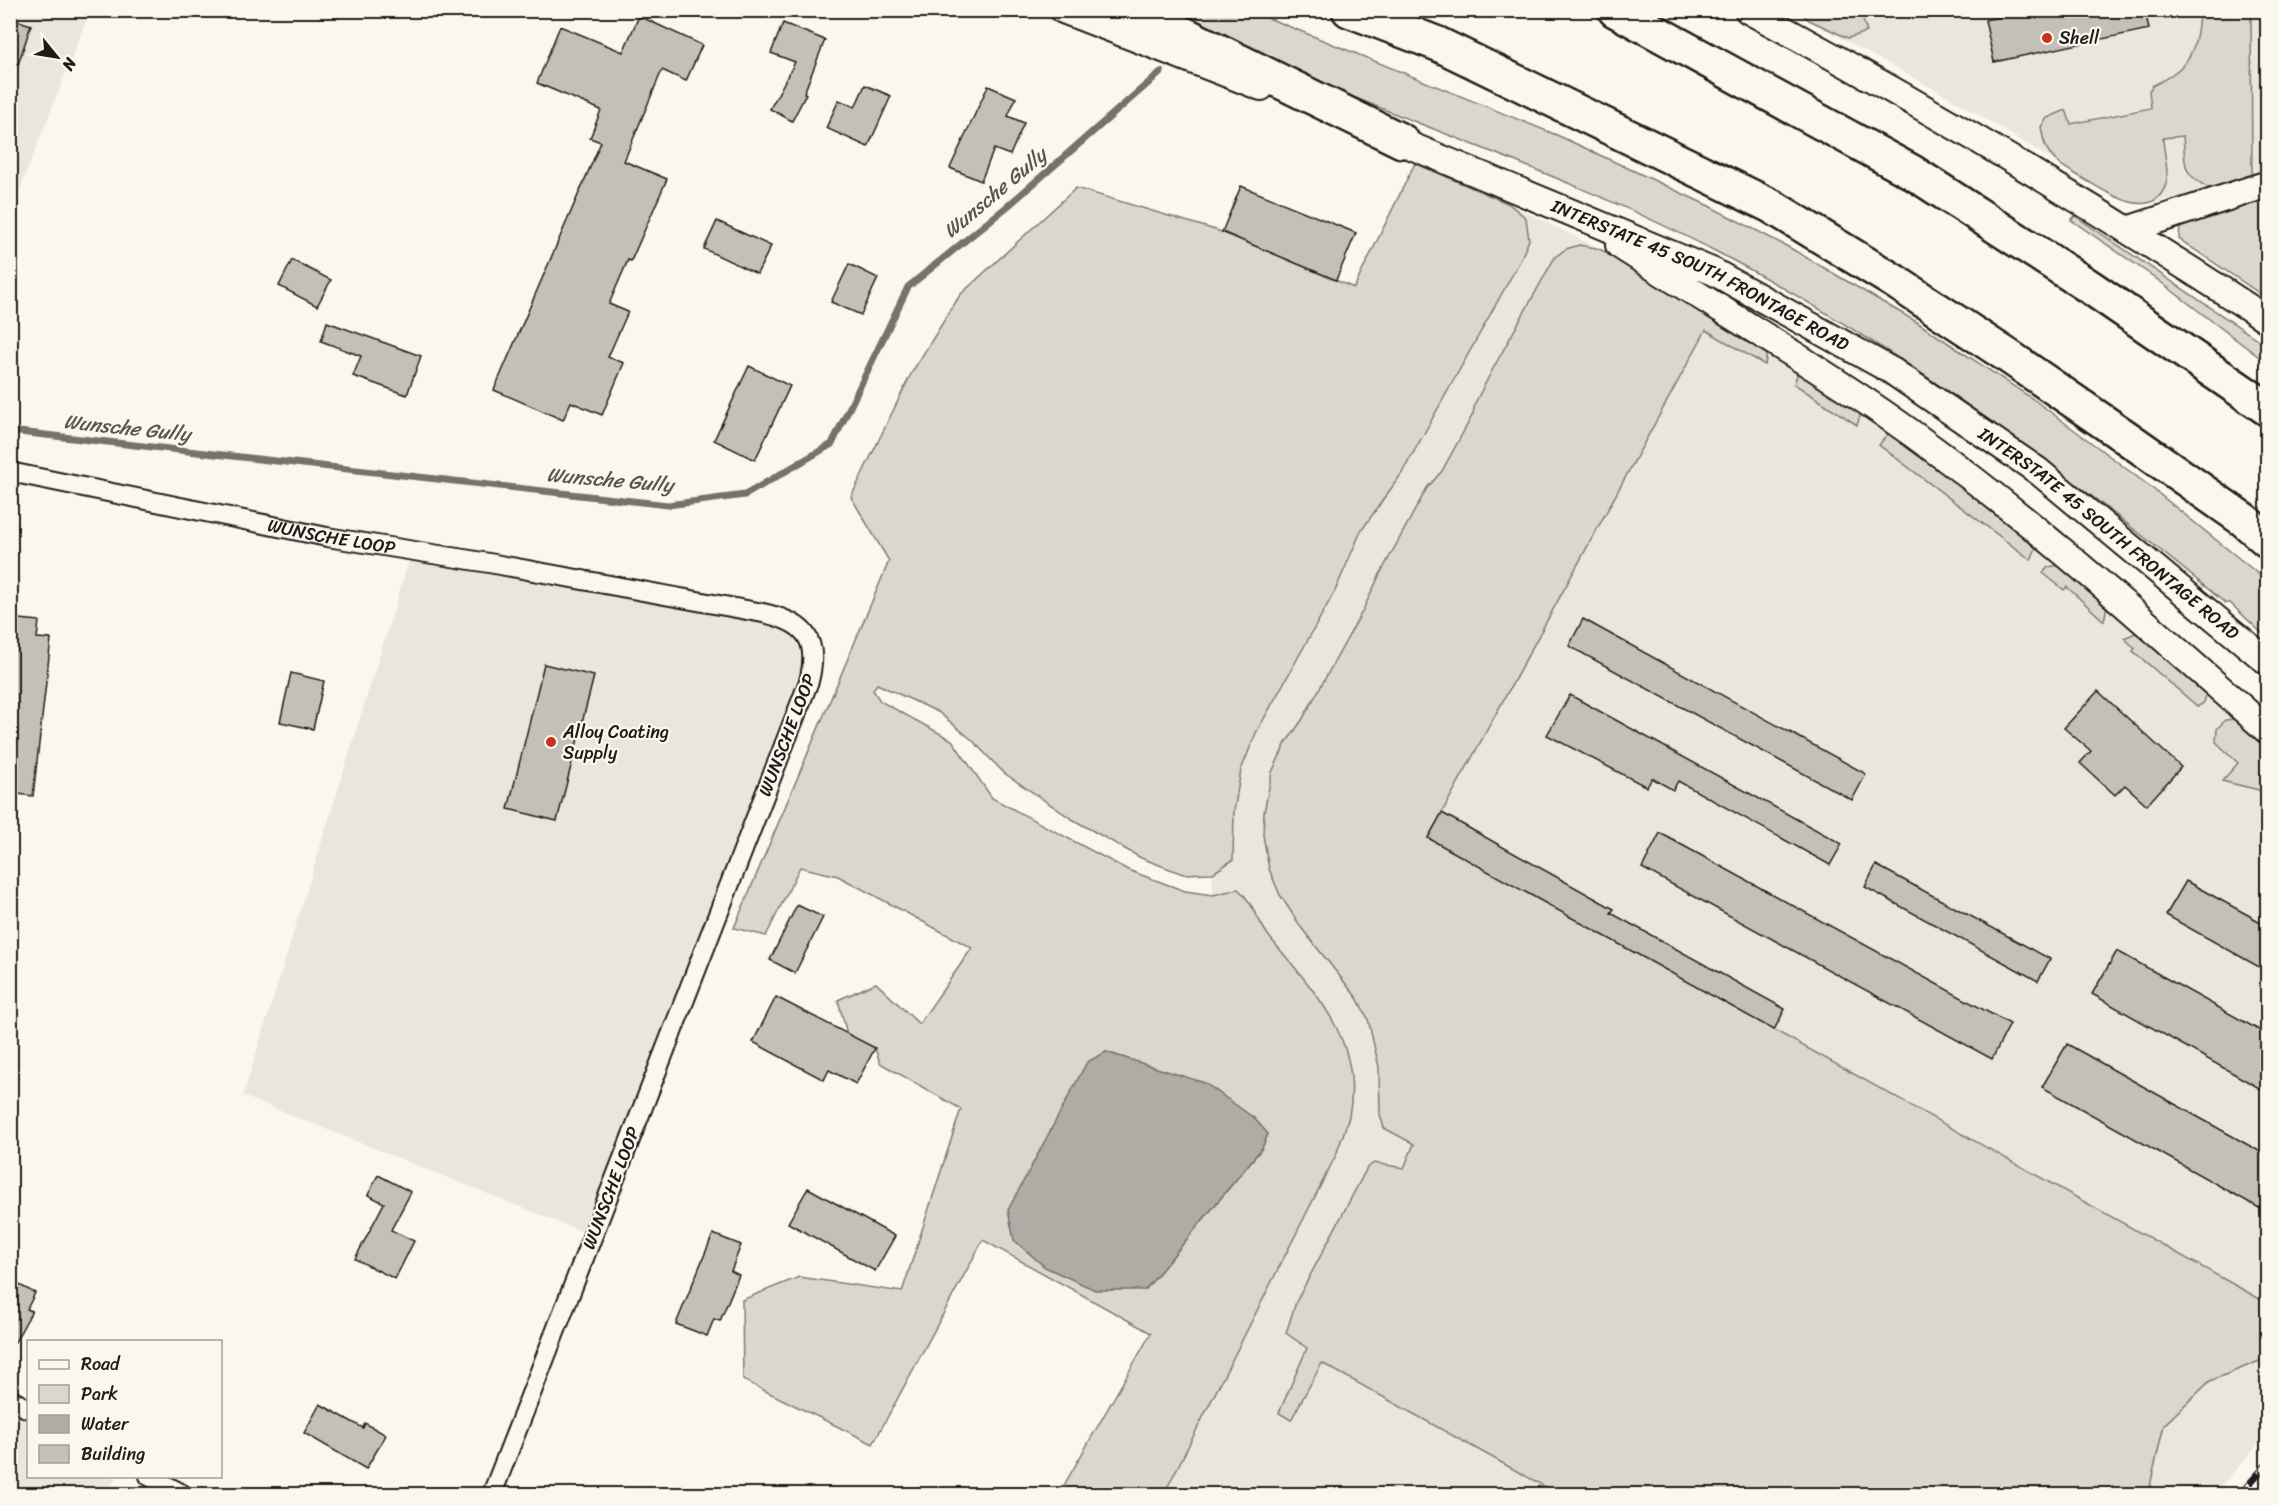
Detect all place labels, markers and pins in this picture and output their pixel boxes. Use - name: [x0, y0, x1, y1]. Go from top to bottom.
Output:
- place label: Shell: [2059, 22, 2100, 54]
- marker: Shell: [2040, 31, 2054, 45]
- place label: Alloy Coating Supply: [562, 716, 669, 769]
- marker: Alloy Coating Supply: [544, 735, 558, 749]

